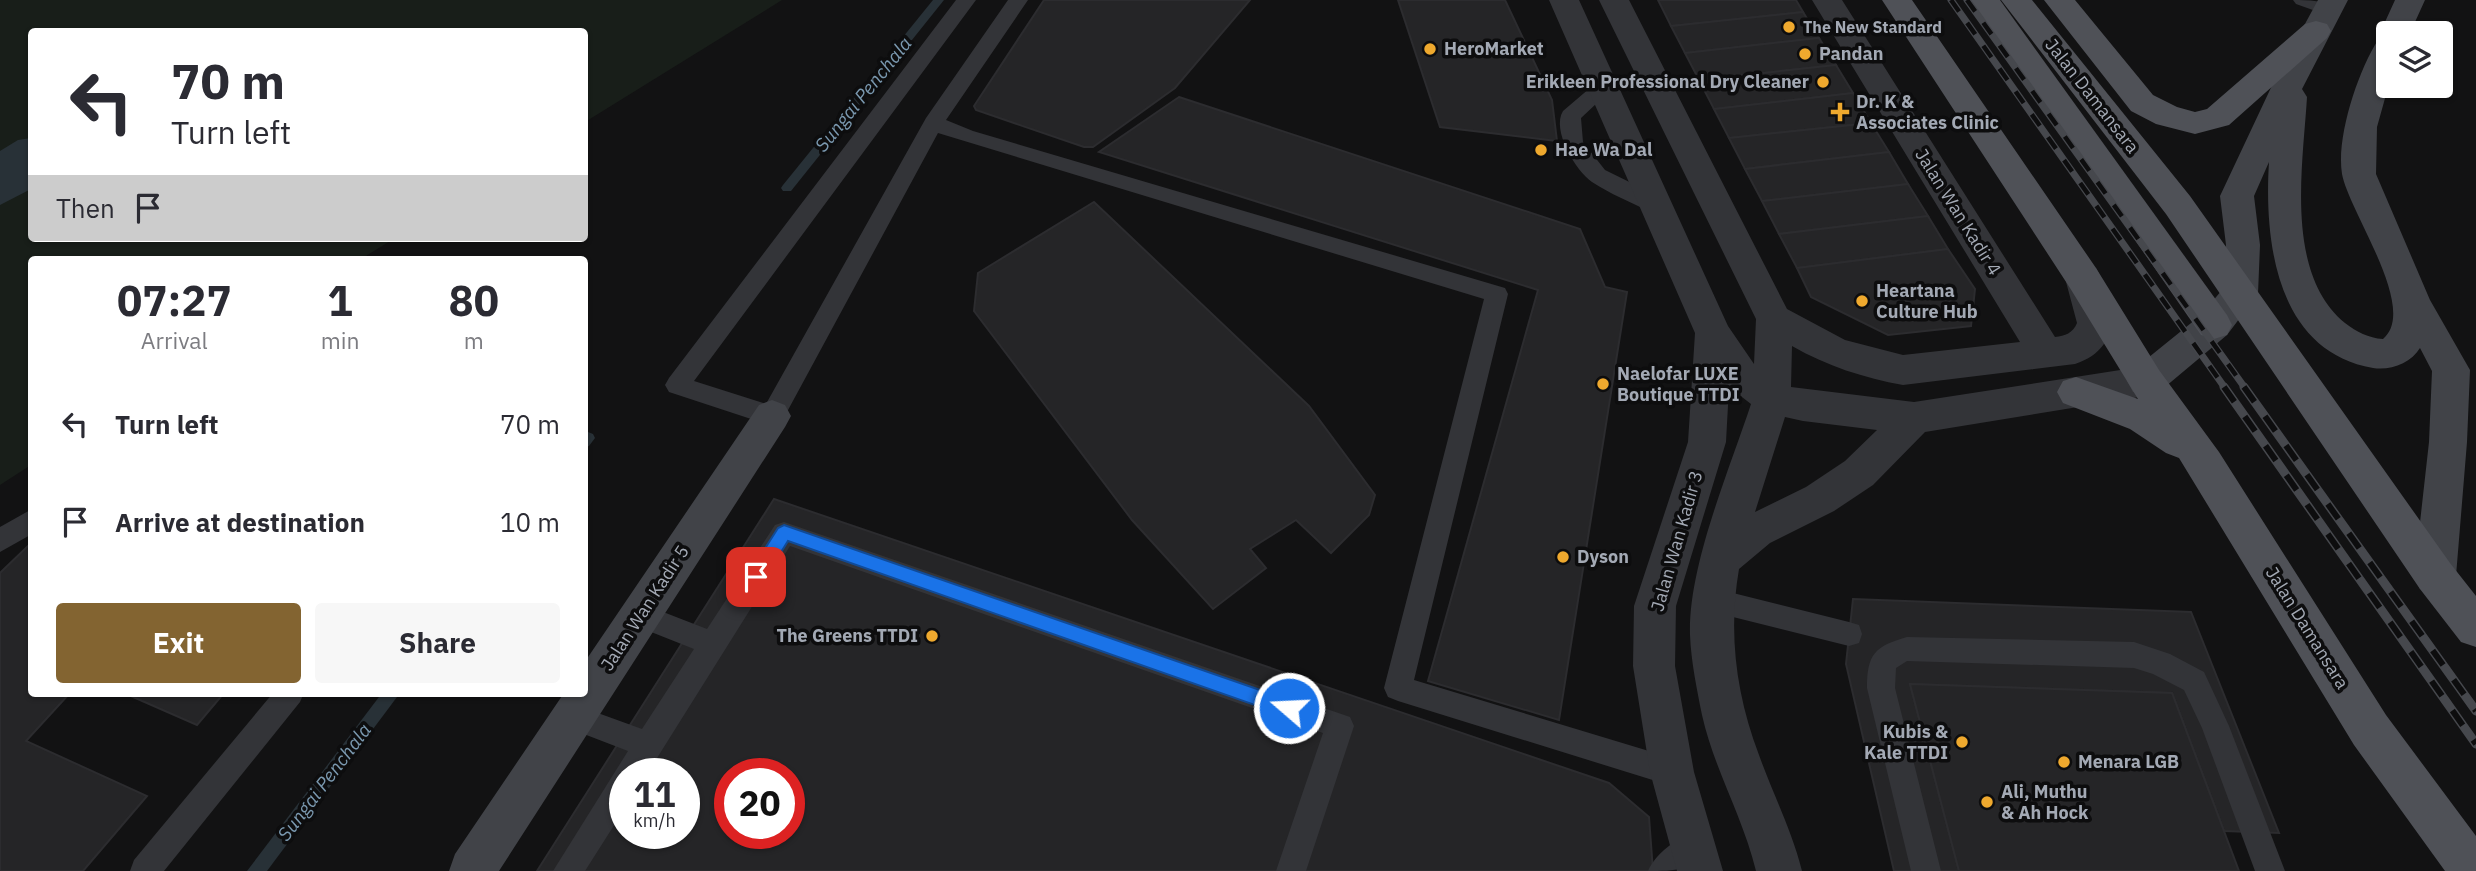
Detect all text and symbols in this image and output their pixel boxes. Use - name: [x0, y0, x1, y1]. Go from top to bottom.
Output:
- place label: The New Standard: [1803, 17, 1942, 37]
- marker: The New Standard: [1781, 19, 1797, 35]
- map controls: [2376, 21, 2453, 98]
- button: layers: [2376, 21, 2453, 98]
- water label: Sungai Penchala: [809, 32, 917, 156]
- street label: Jalan Damansara: [2040, 34, 2145, 158]
- place label: HeroMarket: [1444, 37, 1544, 60]
- marker: HeroMarket: [1422, 41, 1438, 57]
- place label: Pandan: [1819, 42, 1883, 65]
- marker: Pandan: [1797, 46, 1813, 62]
- text: 70 m: [171, 49, 285, 112]
- icon: left: [56, 56, 147, 147]
- place label: Erikleen Professional Dry Cleaner: [1526, 70, 1809, 93]
- marker: Erikleen Professional Dry Cleaner: [1815, 74, 1831, 90]
- place label: Dr. K & Associates Clinic: [1856, 90, 1999, 134]
- marker: Dr. K & Associates Clinic: [1830, 102, 1850, 122]
- text: Turn left: [171, 111, 291, 153]
- place label: Hae Wa Dal: [1555, 138, 1653, 161]
- marker: Hae Wa Dal: [1533, 142, 1549, 158]
- street label: Jalan Wan Kadir 4: [1910, 144, 2007, 280]
- icon: arrive: [129, 189, 167, 227]
- text: Then: [56, 191, 115, 225]
- text: 07:27: [117, 273, 232, 328]
- text: 1: [328, 273, 353, 328]
- text: 80: [449, 273, 499, 328]
- place label: Heartana Culture Hub: [1876, 279, 1978, 323]
- marker: Heartana Culture Hub: [1854, 293, 1870, 309]
- text: Arrival: [141, 325, 208, 355]
- text: min: [321, 325, 360, 355]
- text: m: [464, 325, 484, 355]
- place label: Naelofar LUXE Boutique TTDI: [1617, 362, 1740, 406]
- marker: Naelofar LUXE Boutique TTDI: [1595, 376, 1611, 392]
- icon: left: [56, 405, 94, 443]
- text: Turn left: [115, 407, 218, 441]
- text: 70 m: [500, 407, 560, 441]
- street label: Jalan Wan Kadir 3: [1645, 468, 1708, 614]
- icon: arrive: [56, 503, 94, 541]
- text: Arrive at destination: [115, 505, 365, 539]
- text: 10 m: [500, 505, 560, 539]
- street label: Jalan Wan Kadir 5: [595, 541, 694, 675]
- place label: Dyson: [1577, 545, 1629, 568]
- pin: [726, 547, 786, 607]
- marker: Dyson: [1555, 549, 1571, 565]
- icon: arrive: [737, 558, 775, 596]
- street label: Jalan Damansara: [2261, 562, 2354, 693]
- button: Exit: [56, 603, 301, 683]
- button: Share: [315, 603, 560, 683]
- place label: The Greens TTDI: [776, 624, 918, 647]
- marker: The Greens TTDI: [924, 628, 940, 644]
- position arrow: [1252, 671, 1326, 745]
- water label: Sungai Penchala: [272, 718, 376, 846]
- place label: Kubis & Kale TTDI: [1864, 720, 1948, 764]
- marker: Kubis & Kale TTDI: [1954, 734, 1970, 750]
- place label: Menara LGB: [2078, 750, 2179, 773]
- marker: Menara LGB: [2056, 754, 2072, 770]
- speed limit sign: 20: [714, 758, 805, 849]
- text: 11: [633, 771, 676, 817]
- place label: Ali, Muthu & Ah Hock: [2001, 780, 2089, 824]
- marker: Ali, Muthu & Ah Hock: [1979, 794, 1995, 810]
- text: km/h: [633, 809, 676, 832]

